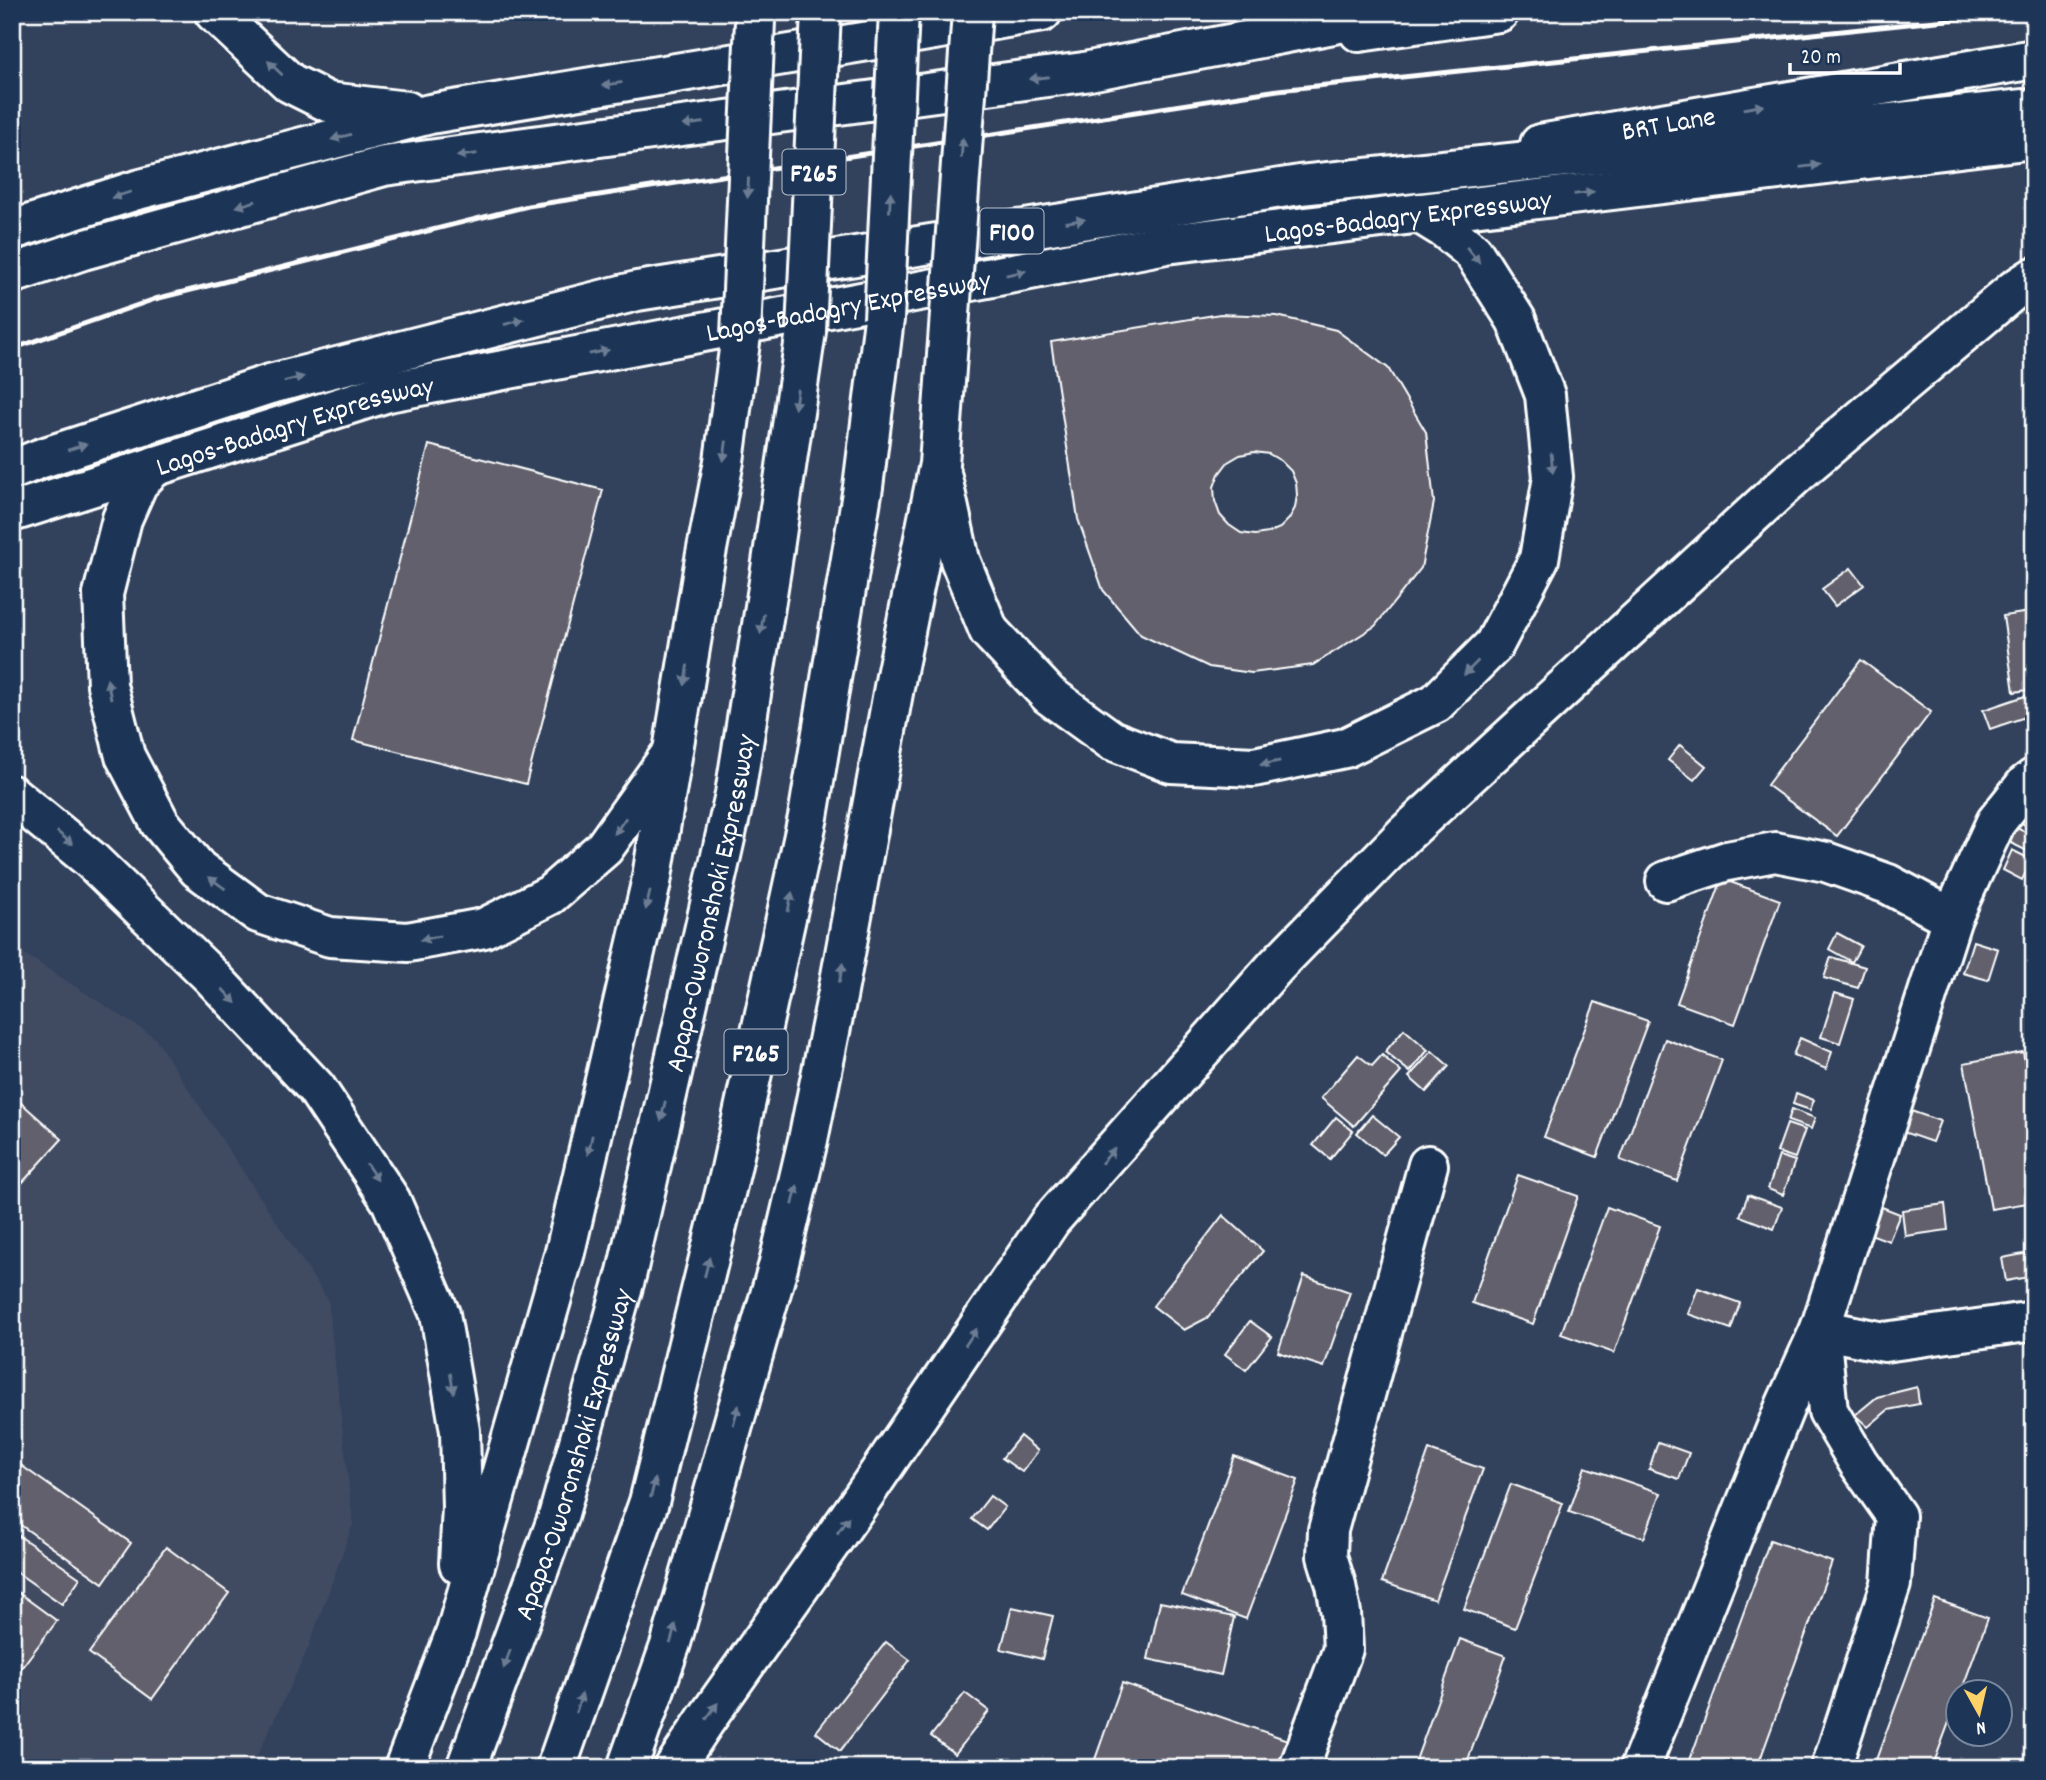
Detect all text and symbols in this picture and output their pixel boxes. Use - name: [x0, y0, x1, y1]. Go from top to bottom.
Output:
- scale bar: [1790, 32, 1901, 76]
- text: 20 m: [1801, 44, 1841, 74]
- one-way arrow: [266, 59, 283, 76]
- one-way arrow: [1028, 72, 1050, 83]
- one-way arrow: [601, 79, 623, 90]
- street label: BRT Lane: [1619, 99, 1719, 155]
- one-way arrow: [1743, 101, 1765, 112]
- one-way arrow: [681, 119, 703, 130]
- one-way arrow: [330, 132, 352, 143]
- one-way arrow: [957, 137, 968, 159]
- one-way arrow: [456, 149, 478, 160]
- road number: F265: [782, 150, 846, 195]
- one-way arrow: [1799, 160, 1821, 171]
- one-way arrow: [742, 177, 753, 199]
- street label: Lagos-Badagry Expressway: [1262, 182, 1555, 257]
- one-way arrow: [1573, 188, 1595, 199]
- one-way arrow: [110, 190, 131, 201]
- one-way arrow: [884, 191, 895, 213]
- one-way arrow: [235, 200, 256, 210]
- road number: F100: [981, 208, 1044, 254]
- one-way arrow: [1064, 215, 1086, 226]
- one-way arrow: [1465, 245, 1480, 263]
- street label: Lagos-Badagry Expressway: [703, 263, 995, 356]
- one-way arrow: [1005, 267, 1027, 278]
- one-way arrow: [503, 316, 525, 327]
- one-way arrow: [589, 346, 611, 357]
- street label: Lagos-Badagry Expressway: [152, 369, 438, 490]
- one-way arrow: [283, 373, 304, 383]
- one-way arrow: [791, 388, 802, 410]
- one-way arrow: [719, 440, 730, 462]
- one-way arrow: [66, 441, 87, 452]
- one-way arrow: [1547, 452, 1558, 474]
- one-way arrow: [756, 613, 767, 635]
- one-way arrow: [1463, 660, 1480, 676]
- one-way arrow: [680, 664, 691, 686]
- one-way arrow: [103, 678, 114, 700]
- street label: Apapa-Oworonshoki Expressway: [658, 731, 769, 1077]
- one-way arrow: [1259, 758, 1281, 769]
- one-way arrow: [613, 817, 627, 835]
- one-way arrow: [56, 831, 74, 846]
- one-way arrow: [208, 876, 226, 890]
- one-way arrow: [642, 889, 653, 911]
- one-way arrow: [784, 891, 795, 913]
- one-way arrow: [419, 933, 441, 944]
- one-way arrow: [836, 962, 847, 984]
- one-way arrow: [221, 987, 237, 1004]
- road number: F265: [724, 1030, 788, 1074]
- one-way arrow: [658, 1100, 669, 1122]
- one-way arrow: [584, 1134, 595, 1156]
- one-way arrow: [1100, 1147, 1115, 1164]
- one-way arrow: [365, 1163, 379, 1181]
- one-way arrow: [790, 1184, 801, 1206]
- one-way arrow: [702, 1256, 713, 1278]
- street label: Apapa-Oworonshoki Expressway: [507, 1284, 646, 1627]
- one-way arrow: [965, 1327, 978, 1347]
- one-way arrow: [447, 1372, 458, 1394]
- one-way arrow: [731, 1404, 741, 1425]
- one-way arrow: [648, 1477, 659, 1499]
- one-way arrow: [836, 1516, 850, 1534]
- one-way arrow: [669, 1623, 679, 1644]
- one-way arrow: [501, 1648, 512, 1669]
- north arrow: [1944, 1678, 2014, 1748]
- one-way arrow: [574, 1693, 585, 1714]
- one-way arrow: [705, 1702, 719, 1720]
- text: N: [1974, 1712, 1987, 1740]

